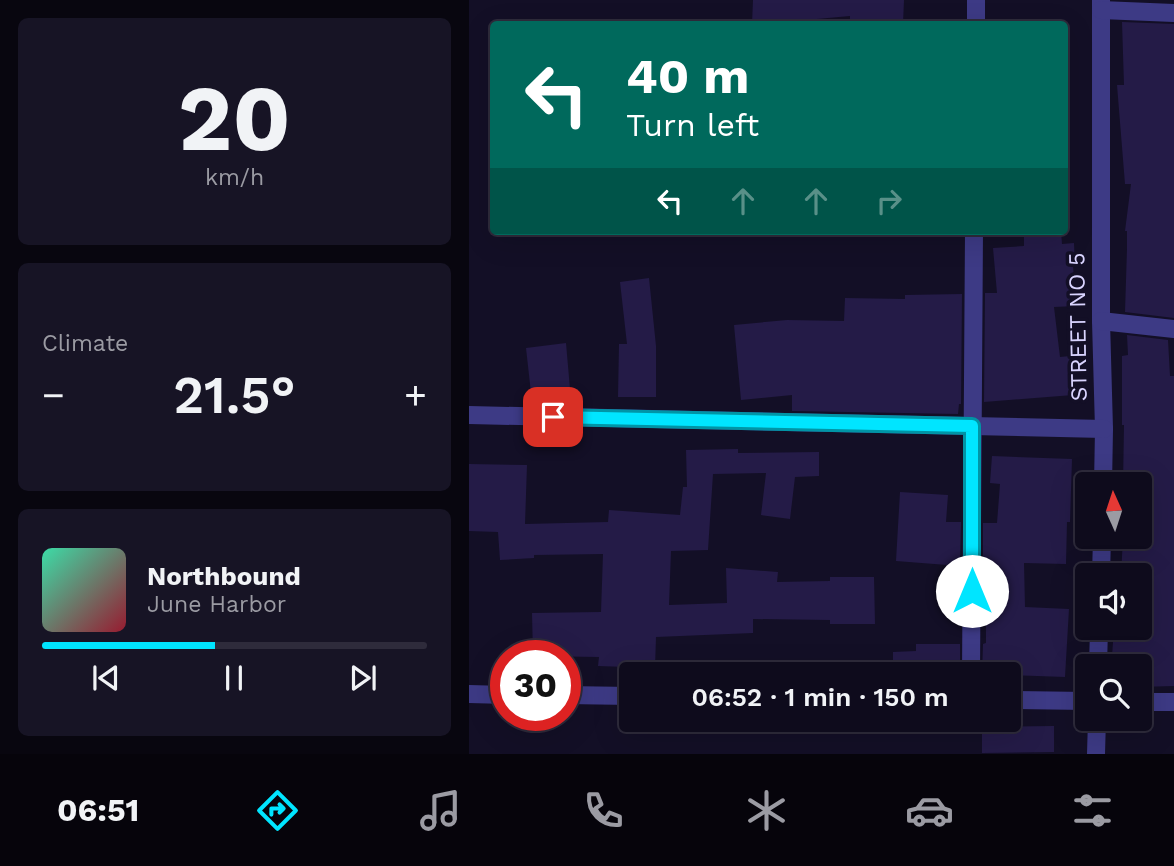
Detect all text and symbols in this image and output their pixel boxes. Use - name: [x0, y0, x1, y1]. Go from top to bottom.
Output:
- text: 40 m: [626, 47, 749, 105]
- icon: left: [511, 49, 602, 140]
- text: 20: [178, 65, 291, 172]
- text: Turn left: [626, 106, 759, 144]
- text: km/h: [205, 164, 264, 191]
- icon: left: [651, 182, 689, 220]
- icon: ahead: [724, 182, 762, 220]
- icon: ahead: [797, 182, 835, 220]
- icon: right: [870, 182, 908, 220]
- street label: STREET NO 5: [1063, 252, 1093, 402]
- text: Climate: [42, 330, 128, 357]
- text: 21.5°: [173, 365, 296, 426]
- text: −: [42, 373, 65, 417]
- text: +: [404, 373, 427, 417]
- pin: [523, 387, 583, 447]
- icon: arrive: [534, 398, 572, 436]
- north arrow: [1075, 472, 1151, 550]
- map controls: [1075, 472, 1152, 731]
- position arrow: [935, 554, 1009, 628]
- text: Northbound: [147, 561, 301, 591]
- button: sound: [1075, 563, 1152, 640]
- text: June Harbor: [147, 591, 286, 618]
- speed limit sign: 30: [490, 640, 581, 731]
- button: search: [1075, 654, 1152, 731]
- icon: previous: [87, 659, 125, 697]
- icon: pause: [215, 659, 253, 697]
- icon: next: [344, 659, 382, 697]
- text: 06:52 · 1 min · 150 m: [691, 682, 949, 712]
- icon: directions: [253, 786, 302, 835]
- icon: music: [416, 786, 465, 835]
- icon: phone: [579, 786, 628, 835]
- icon: climate: [742, 786, 791, 835]
- icon: car: [905, 786, 954, 835]
- icon: filters: [1068, 786, 1117, 835]
- text: 06:51: [57, 791, 139, 829]

